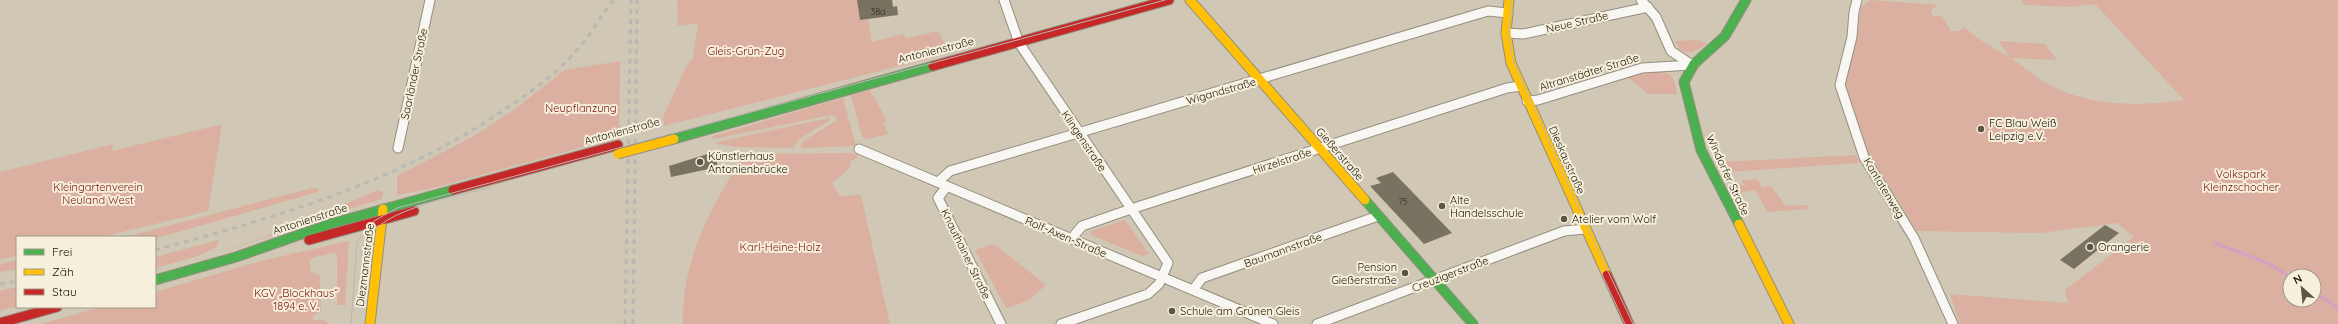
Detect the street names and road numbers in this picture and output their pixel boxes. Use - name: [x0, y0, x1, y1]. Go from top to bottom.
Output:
- street label: Neue Straße: [1545, 8, 1609, 36]
- street label: Saarländer Straße: [397, 27, 431, 121]
- street label: Antonienstraße: [897, 34, 975, 66]
- street label: Altranstädter Straße: [1538, 50, 1640, 94]
- street label: Wigandstraße: [1184, 74, 1258, 108]
- street label: Klingenstraße: [1059, 108, 1109, 174]
- street label: Antonienstraße: [583, 114, 661, 148]
- street label: Dieskaustraße: [1546, 124, 1588, 196]
- street label: Gießerstraße: [1313, 125, 1367, 183]
- street label: Windorfer Straße: [1703, 132, 1753, 218]
- street label: Hirzelstraße: [1251, 145, 1313, 177]
- street label: Kantatenweg: [1860, 155, 1908, 221]
- street label: Antonienstraße: [271, 200, 349, 238]
- street label: Knauthainer Straße: [938, 206, 994, 302]
- street label: Rolf-Axen-Straße: [1023, 213, 1109, 261]
- street label: Diezmannstraße: [353, 223, 377, 307]
- street label: Baumannstraße: [1242, 229, 1324, 271]
- street label: Creuzigerstraße: [1410, 253, 1490, 295]

